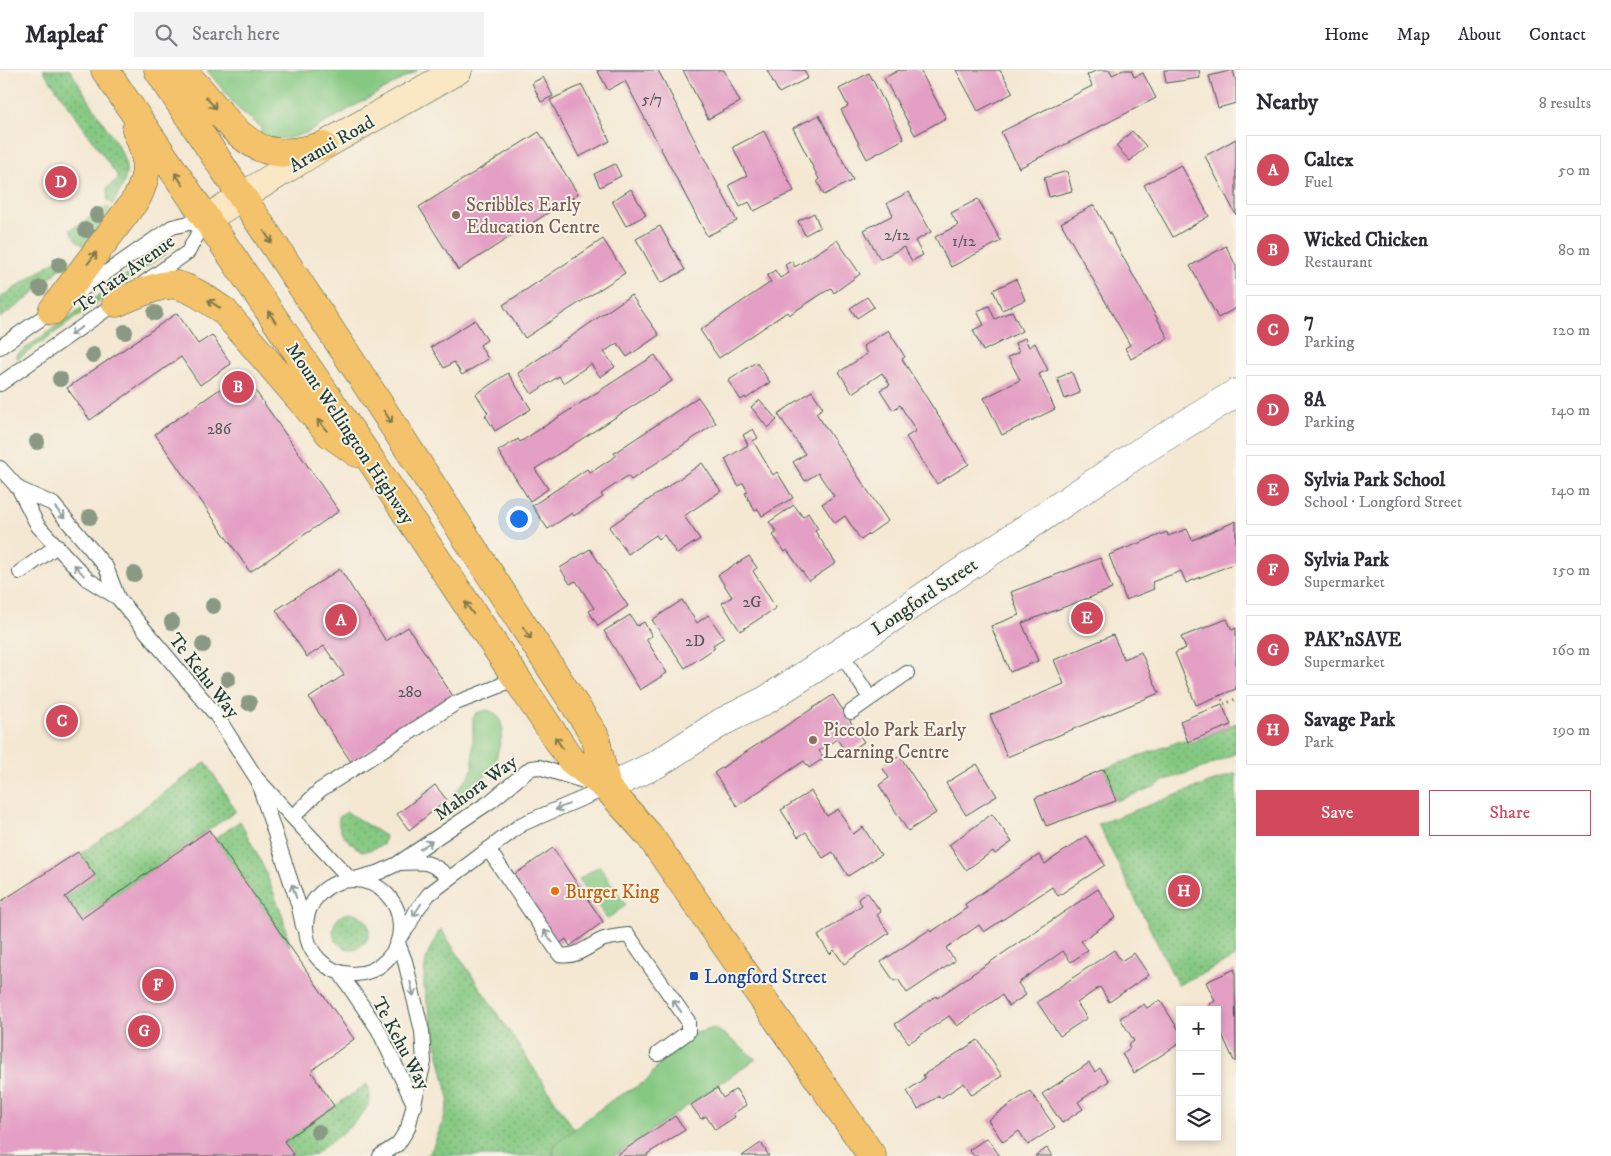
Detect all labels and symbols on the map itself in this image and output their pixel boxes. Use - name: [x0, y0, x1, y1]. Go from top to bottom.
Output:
- house number: 5/7: [642, 89, 662, 109]
- one-way arrow: [206, 97, 217, 110]
- street label: Aranui Road: [285, 110, 379, 178]
- pin: D: [45, 163, 77, 201]
- one-way arrow: [174, 172, 184, 186]
- place label: Scribbles Early Education Centre: [466, 194, 600, 239]
- marker: Scribbles Early Education Centre: [450, 209, 462, 221]
- house number: 2/12: [884, 225, 910, 245]
- street label: Te Tata Avenue: [70, 230, 180, 318]
- one-way arrow: [263, 230, 273, 244]
- house number: 1/12: [952, 231, 976, 251]
- one-way arrow: [87, 251, 97, 265]
- one-way arrow: [208, 299, 222, 309]
- one-way arrow: [267, 310, 277, 324]
- one-way arrow: [69, 326, 83, 336]
- street label: Mount Wellington Highway: [280, 339, 420, 530]
- pin: B: [222, 368, 254, 406]
- one-way arrow: [383, 410, 393, 424]
- house number: 286: [207, 419, 232, 439]
- one-way arrow: [316, 419, 328, 432]
- one-way arrow: [55, 506, 66, 519]
- your location: [506, 506, 532, 532]
- street label: Longford Street: [868, 553, 982, 641]
- one-way arrow: [73, 563, 85, 576]
- house number: 2G: [742, 592, 762, 612]
- pin: E: [1071, 599, 1103, 637]
- pin: A: [325, 601, 357, 639]
- one-way arrow: [464, 601, 474, 615]
- one-way arrow: [522, 626, 533, 640]
- street label: Te Kehu Way: [163, 629, 245, 724]
- house number: 2D: [685, 631, 705, 651]
- house number: 280: [398, 682, 422, 702]
- pin: C: [46, 702, 78, 740]
- place label: Piccolo Park Early Learning Centre: [823, 719, 967, 764]
- marker: Piccolo Park Early Learning Centre: [807, 734, 819, 746]
- one-way arrow: [554, 736, 564, 750]
- street label: Mahora Way: [430, 750, 523, 826]
- one-way arrow: [555, 803, 570, 812]
- one-way arrow: [418, 840, 432, 850]
- pin: H: [1168, 872, 1200, 910]
- place label: Burger King: [565, 881, 660, 904]
- one-way arrow: [289, 884, 298, 900]
- marker: Burger King: [549, 885, 561, 897]
- one-way arrow: [412, 903, 423, 917]
- one-way arrow: [543, 930, 553, 944]
- pin: F: [142, 966, 174, 1004]
- place label: Longford Street: [704, 966, 827, 989]
- marker: Longford Street: [688, 970, 700, 982]
- one-way arrow: [408, 981, 417, 997]
- street label: Te Kehu Way: [367, 993, 435, 1095]
- one-way arrow: [672, 999, 682, 1013]
- pin: G: [128, 1012, 160, 1050]

